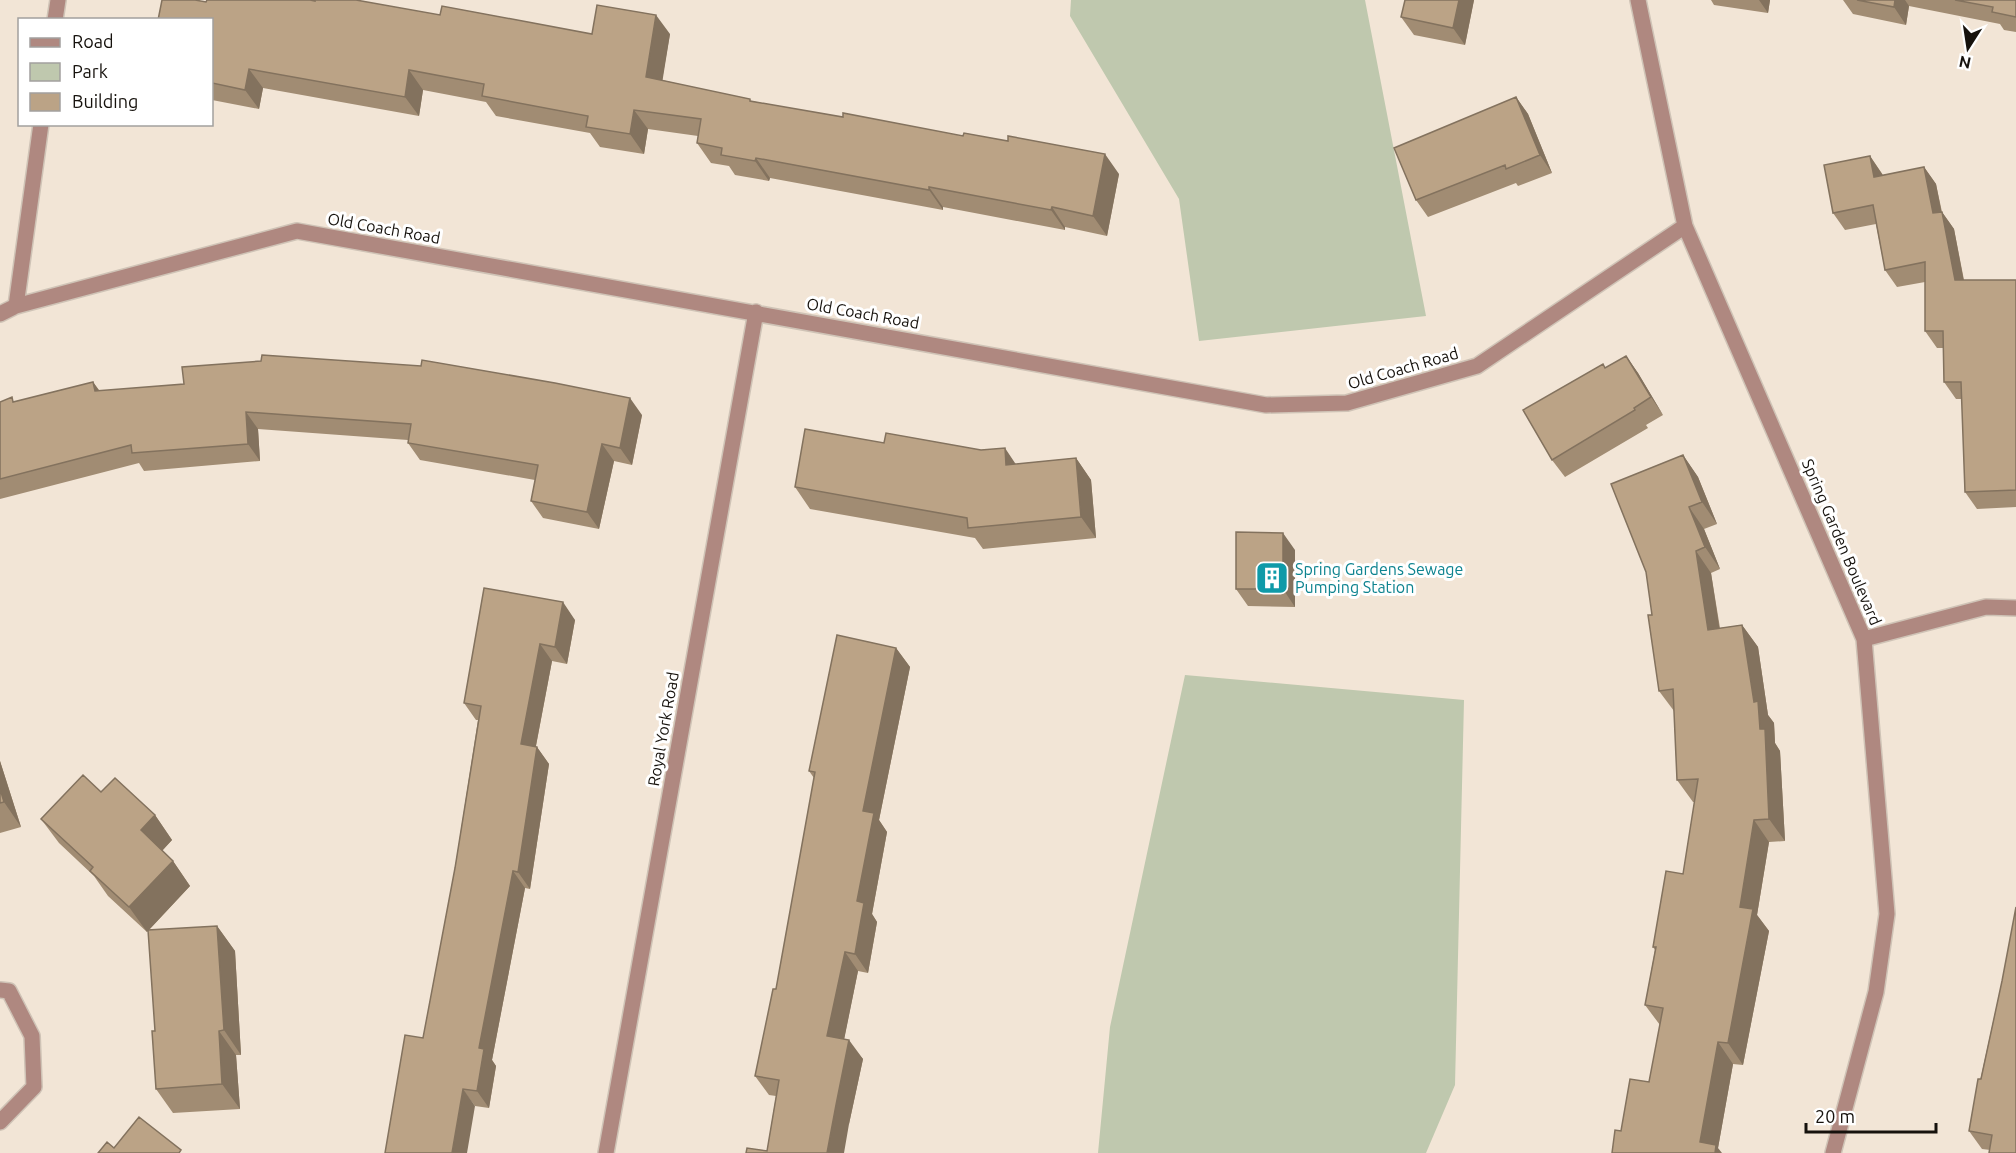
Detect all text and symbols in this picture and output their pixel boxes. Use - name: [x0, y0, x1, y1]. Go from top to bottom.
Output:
- legend: [18, 18, 213, 126]
- north arrow: [1938, 18, 1998, 78]
- text: Road: [72, 31, 114, 51]
- text: N: [1957, 53, 1973, 73]
- text: Park: [72, 61, 108, 81]
- text: Building: [72, 91, 138, 111]
- street label: Old Coach Road: [326, 209, 442, 247]
- street label: Old Coach Road: [805, 294, 921, 332]
- street label: Old Coach Road: [1346, 344, 1460, 392]
- street label: Spring Garden Boulevard: [1799, 456, 1885, 628]
- building icon: Spring Gardens Sewage Pumping Station: [1254, 560, 1290, 596]
- place label: Spring Gardens Sewage Pumping Station: [1295, 560, 1463, 596]
- street label: Royal York Road: [644, 670, 682, 788]
- scale bar: [1806, 1096, 1936, 1134]
- text: 20 m: [1815, 1106, 1855, 1126]

